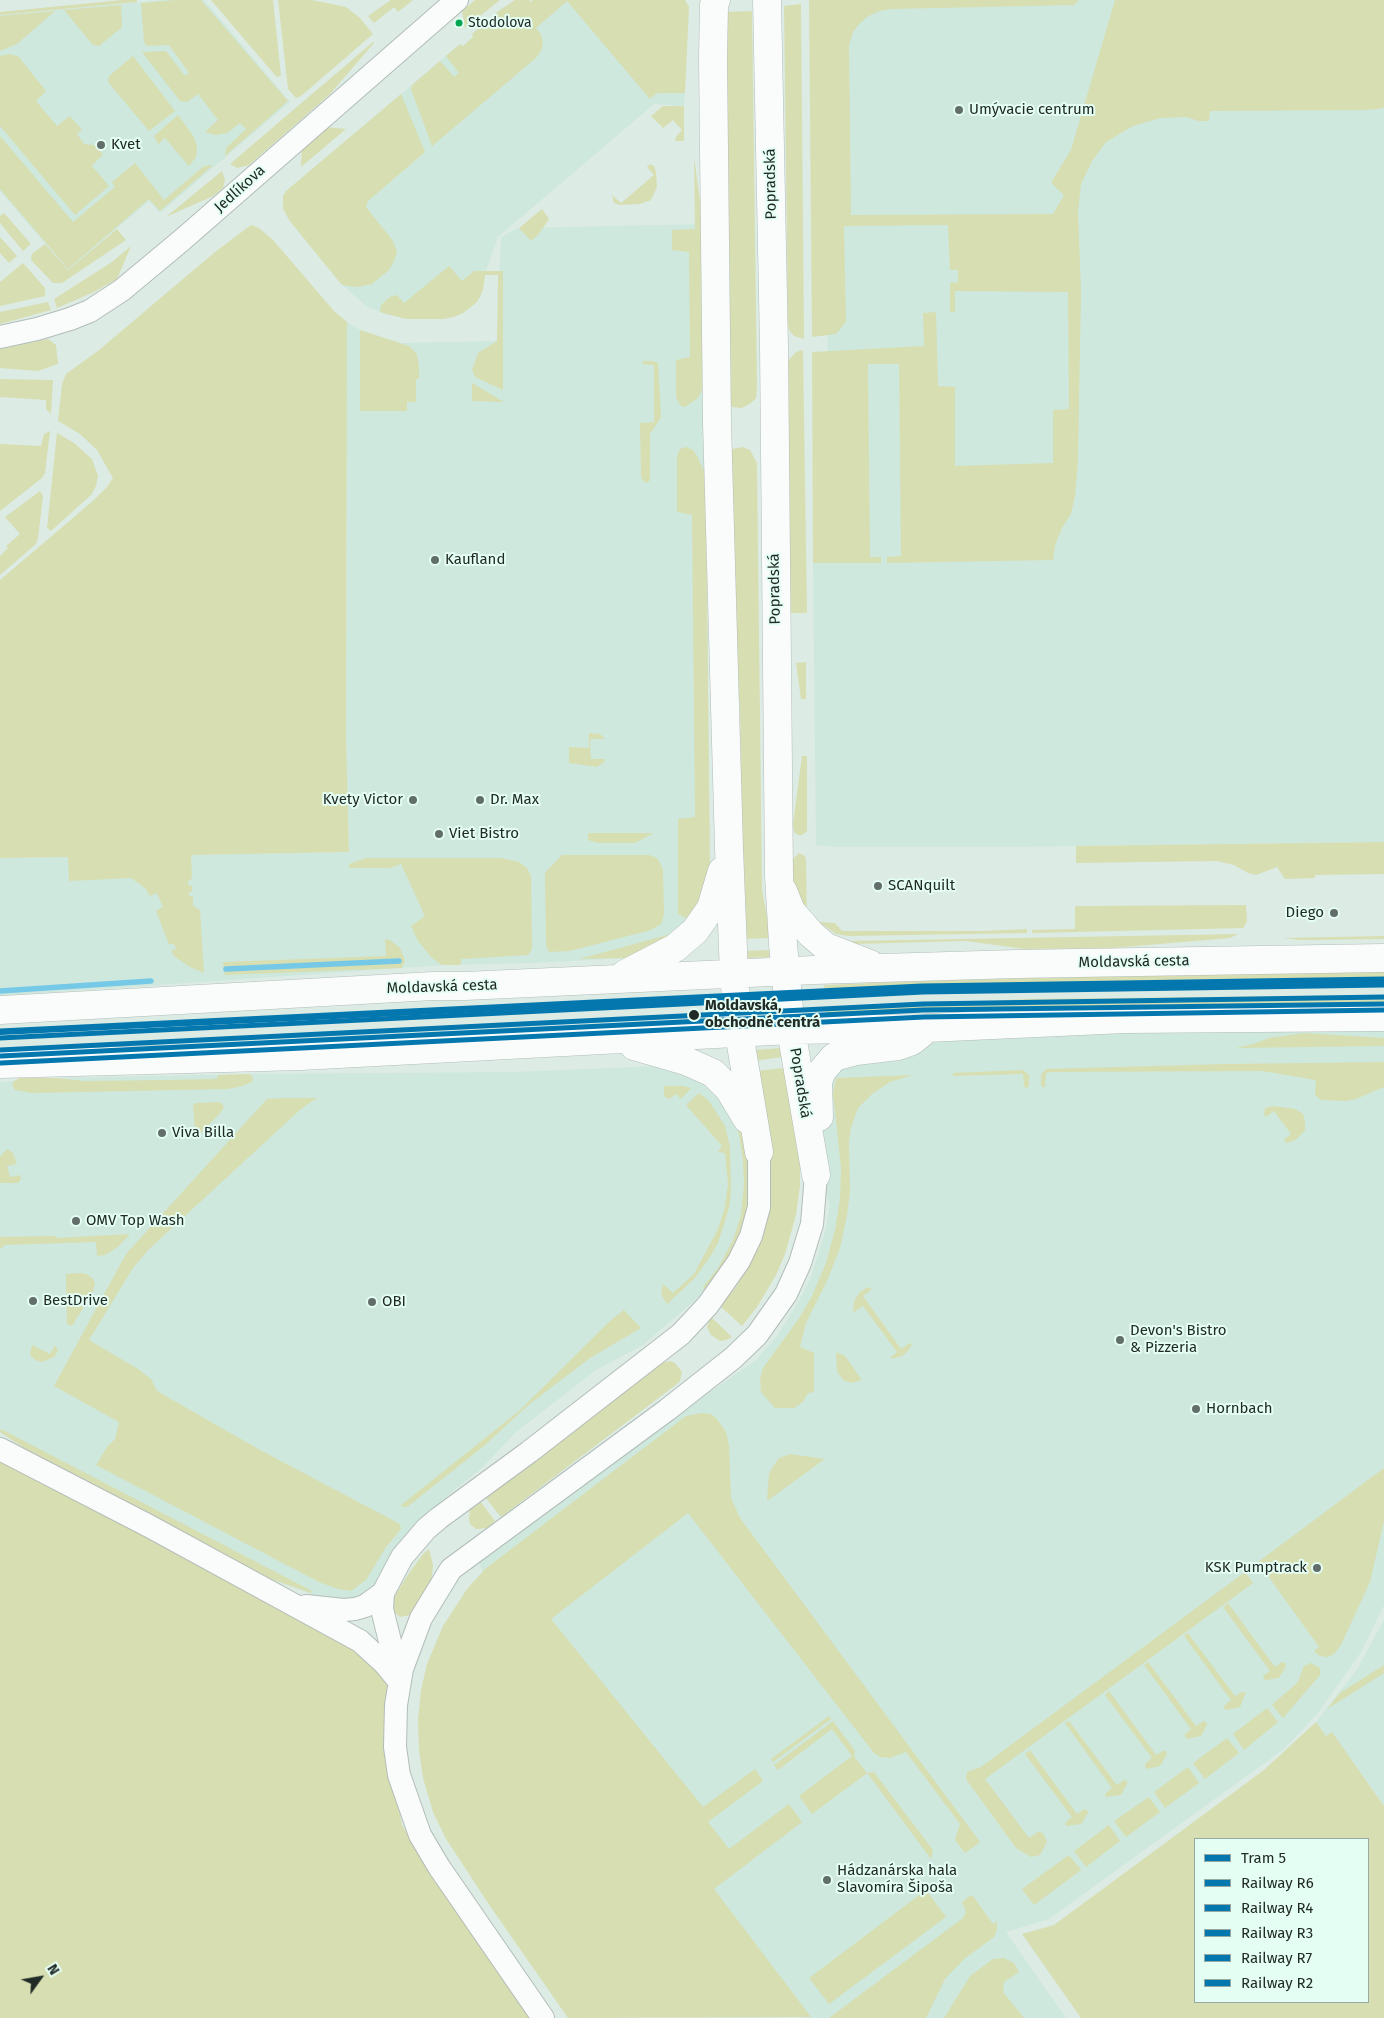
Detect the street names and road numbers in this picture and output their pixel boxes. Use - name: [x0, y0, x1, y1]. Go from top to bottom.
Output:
- street label: Popradská: [761, 148, 781, 220]
- street label: Jedlíkova: [211, 162, 269, 216]
- street label: Popradská: [765, 553, 785, 625]
- street label: Moldavská cesta: [1078, 952, 1190, 972]
- street label: Moldavská cesta: [386, 976, 498, 998]
- street label: Popradská: [786, 1047, 814, 1119]

